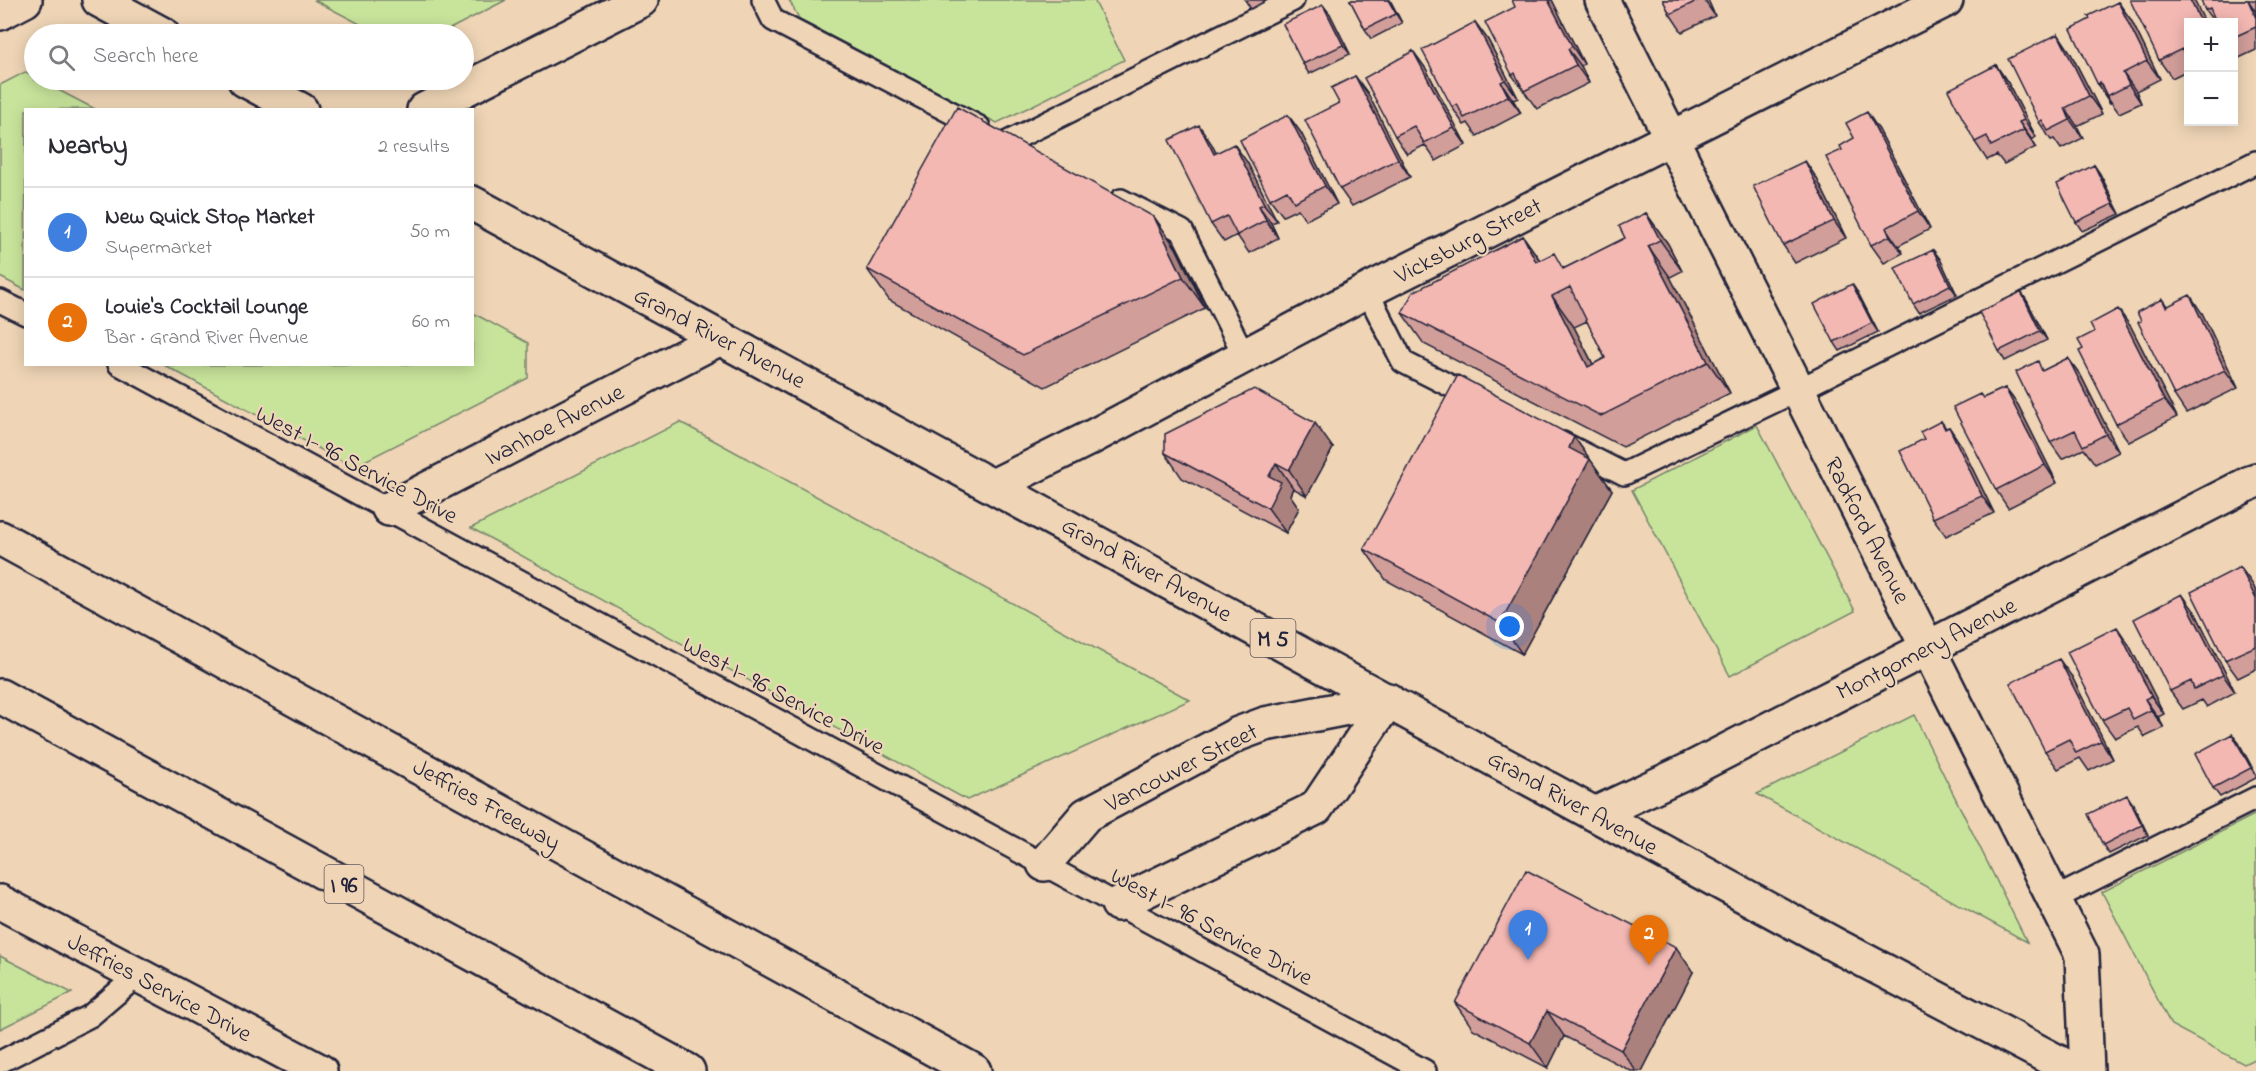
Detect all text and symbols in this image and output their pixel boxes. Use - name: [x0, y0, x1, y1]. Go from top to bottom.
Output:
- map controls: [2184, 18, 2238, 126]
- button: +: [2184, 18, 2238, 72]
- search box: [24, 24, 474, 90]
- icon: search: [45, 41, 78, 74]
- text: Search here: [93, 41, 198, 73]
- button: −: [2184, 72, 2238, 126]
- text: Nearby: [48, 128, 127, 166]
- text: 2 results: [378, 133, 450, 162]
- street label: Vicksburg Street: [1388, 190, 1549, 295]
- text: New Quick Stop Market: [105, 202, 315, 234]
- text: 1: [64, 218, 71, 247]
- text: 50 m: [409, 218, 450, 247]
- text: Supermarket: [105, 234, 212, 263]
- street label: Grand River Avenue: [627, 279, 811, 399]
- text: Louie's Cocktail Lounge: [105, 292, 308, 324]
- text: 2: [63, 308, 72, 337]
- text: 60 m: [412, 308, 450, 337]
- text: Bar · Grand River Avenue: [105, 324, 308, 353]
- street label: Ivanhoe Avenue: [479, 376, 631, 476]
- street label: West I- 96 Service Drive: [248, 398, 463, 535]
- street label: Radford Avenue: [1814, 452, 1918, 611]
- street label: Grand River Avenue: [1054, 510, 1238, 633]
- street label: Montgomery Avenue: [1831, 590, 2024, 712]
- your location: [1495, 612, 1524, 641]
- road number: M 5: [1250, 619, 1296, 657]
- street label: West I- 96 Service Drive: [675, 629, 890, 766]
- street label: Vancouver Street: [1099, 716, 1265, 823]
- street label: Grand River Avenue: [1480, 743, 1664, 866]
- street label: Jeffries Freeway: [405, 751, 566, 862]
- street label: West I- 96 Service Drive: [1103, 860, 1318, 997]
- road number: I 96: [324, 865, 364, 903]
- pin: 1: [1508, 910, 1547, 960]
- pin: 2: [1630, 916, 1668, 965]
- street label: Jeffries Service Drive: [60, 926, 257, 1053]

